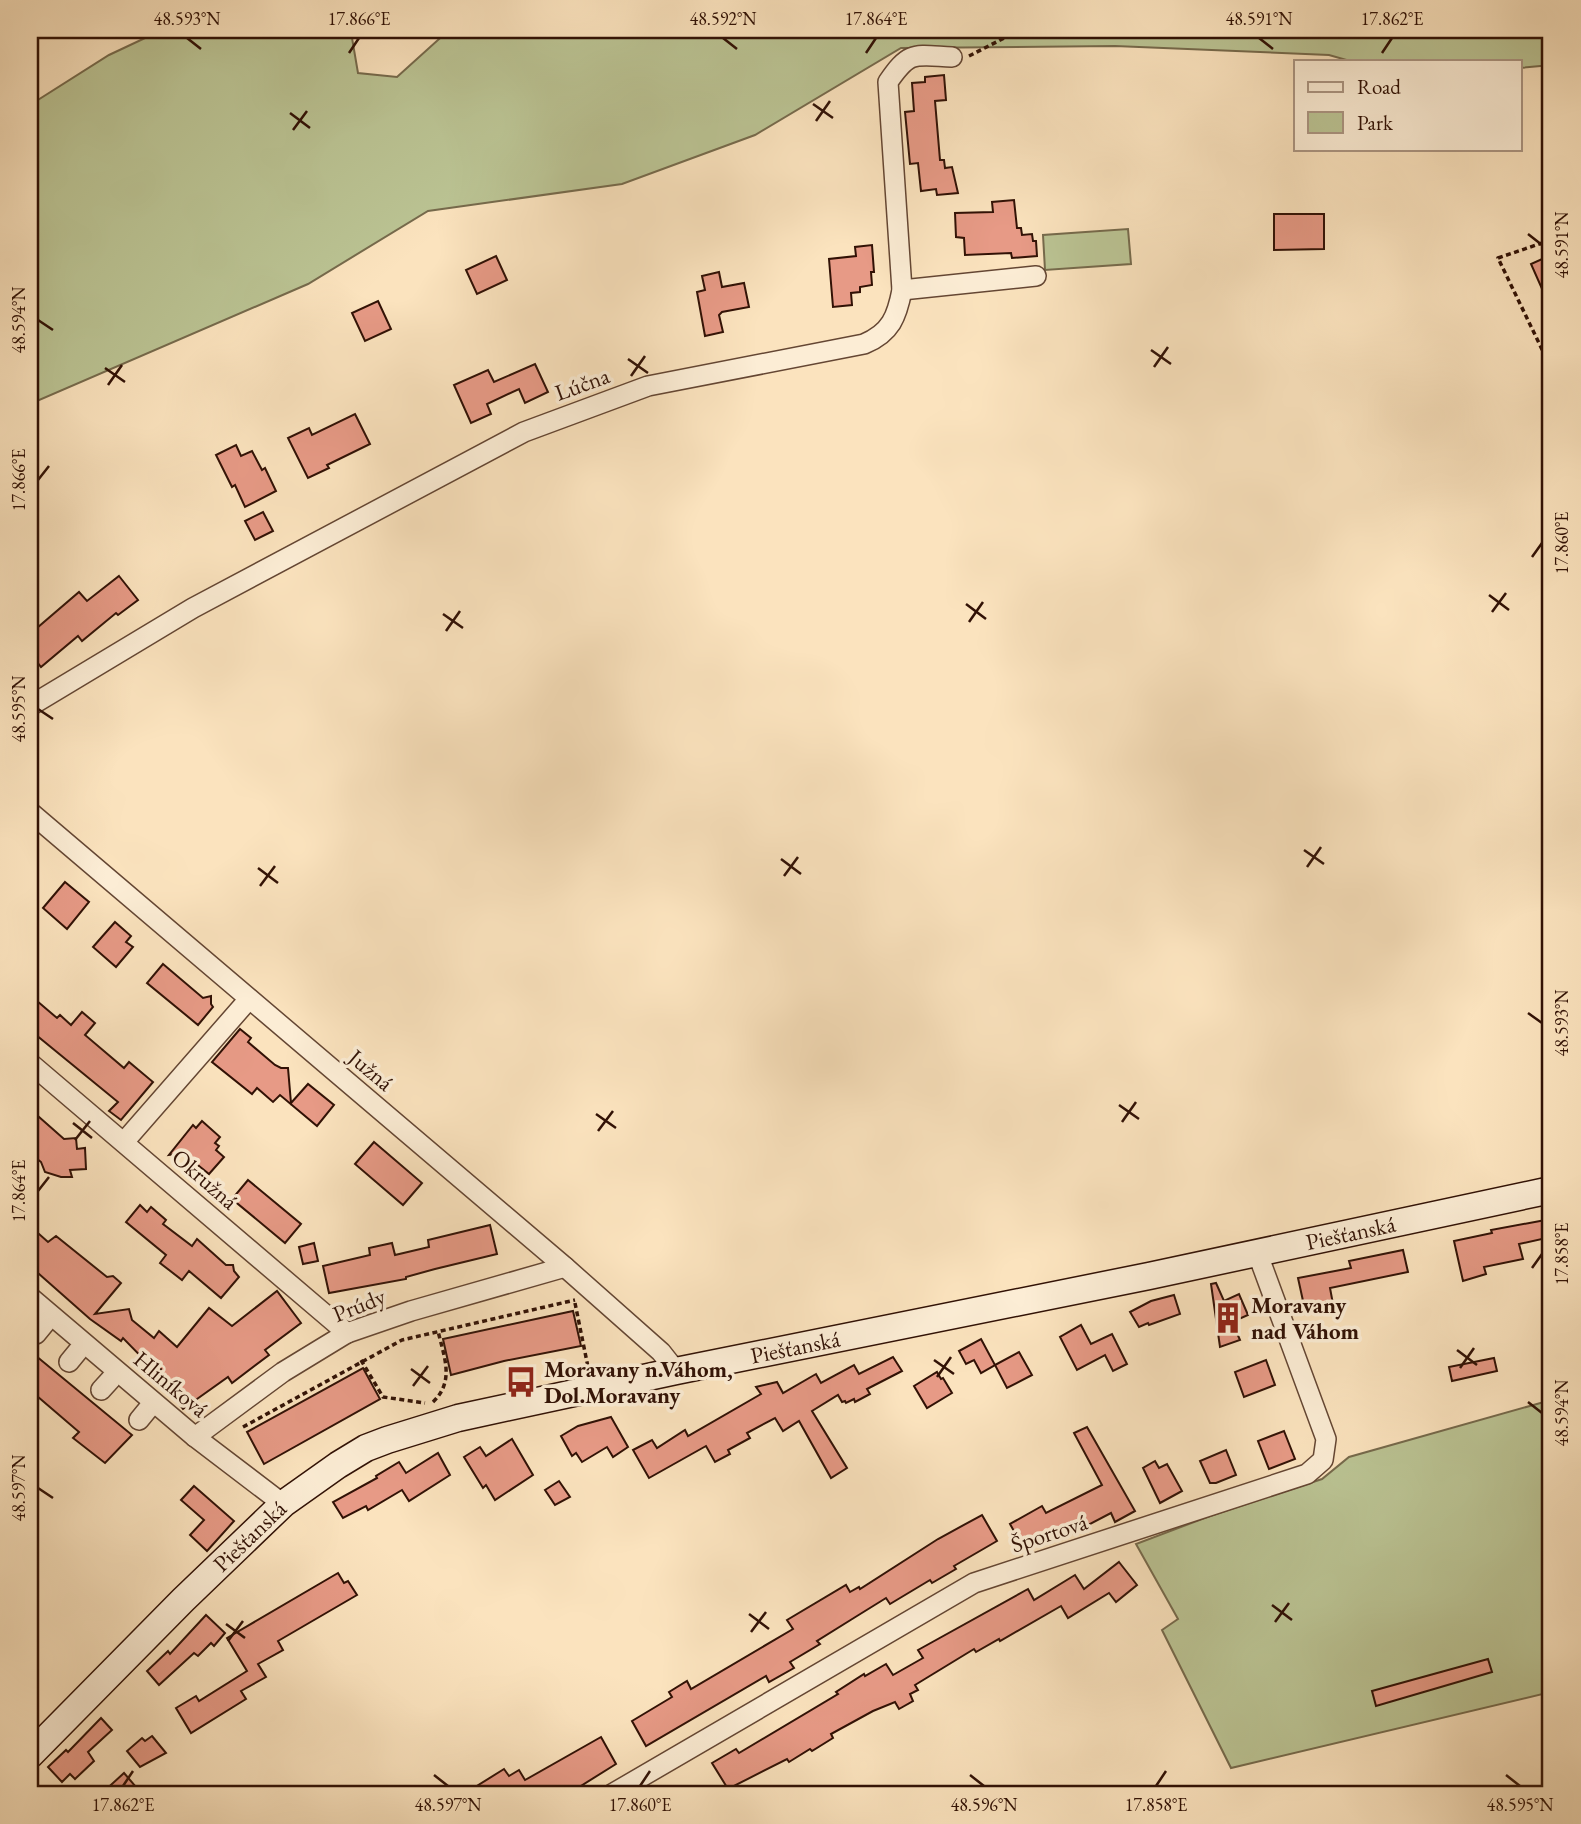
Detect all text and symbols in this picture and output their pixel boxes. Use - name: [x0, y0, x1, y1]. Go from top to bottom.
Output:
- text: 48.593°N: [154, 7, 221, 30]
- text: 17.866°E: [328, 7, 390, 30]
- text: 48.592°N: [690, 7, 757, 30]
- text: 17.864°E: [845, 7, 907, 30]
- text: 48.591°N: [1226, 7, 1293, 30]
- text: 17.862°E: [1361, 7, 1423, 30]
- legend: [1294, 60, 1522, 150]
- text: Road: [1357, 73, 1401, 100]
- text: Park: [1357, 109, 1394, 136]
- text: 48.591°N: [1550, 211, 1573, 278]
- text: 48.594°N: [7, 286, 30, 353]
- street label: Lúčna: [551, 360, 614, 408]
- text: 17.866°E: [7, 449, 30, 511]
- text: 17.860°E: [1550, 512, 1573, 574]
- text: 48.595°N: [7, 675, 30, 742]
- text: 48.593°N: [1550, 989, 1573, 1056]
- street label: Južná: [341, 1041, 400, 1098]
- street label: Okružná: [166, 1142, 245, 1216]
- text: 17.864°E: [7, 1160, 30, 1222]
- street label: Piešťanská: [1303, 1209, 1399, 1257]
- text: 17.858°E: [1550, 1223, 1573, 1285]
- street label: Prúdy: [328, 1281, 391, 1329]
- place label: Moravany nad Váhom: [1251, 1290, 1360, 1346]
- building icon: Moravany nad Váhom: [1211, 1301, 1245, 1335]
- street label: Piešťanská: [748, 1323, 843, 1371]
- street label: Hliníková: [128, 1344, 215, 1424]
- place label: Moravany n.Váhom, Dol.Moravany: [544, 1354, 733, 1410]
- bus stop icon: Moravany n.Váhom, Dol.Moravany: [504, 1365, 538, 1399]
- text: 48.594°N: [1550, 1379, 1573, 1446]
- text: 48.597°N: [7, 1454, 30, 1521]
- street label: Piešťanská: [206, 1493, 293, 1578]
- street label: Športová: [1007, 1506, 1092, 1559]
- text: 17.862°E: [92, 1793, 154, 1816]
- text: 48.597°N: [415, 1793, 482, 1816]
- text: 17.860°E: [609, 1793, 671, 1816]
- text: 48.596°N: [951, 1793, 1018, 1816]
- text: 17.858°E: [1125, 1793, 1187, 1816]
- text: 48.595°N: [1487, 1793, 1554, 1816]

